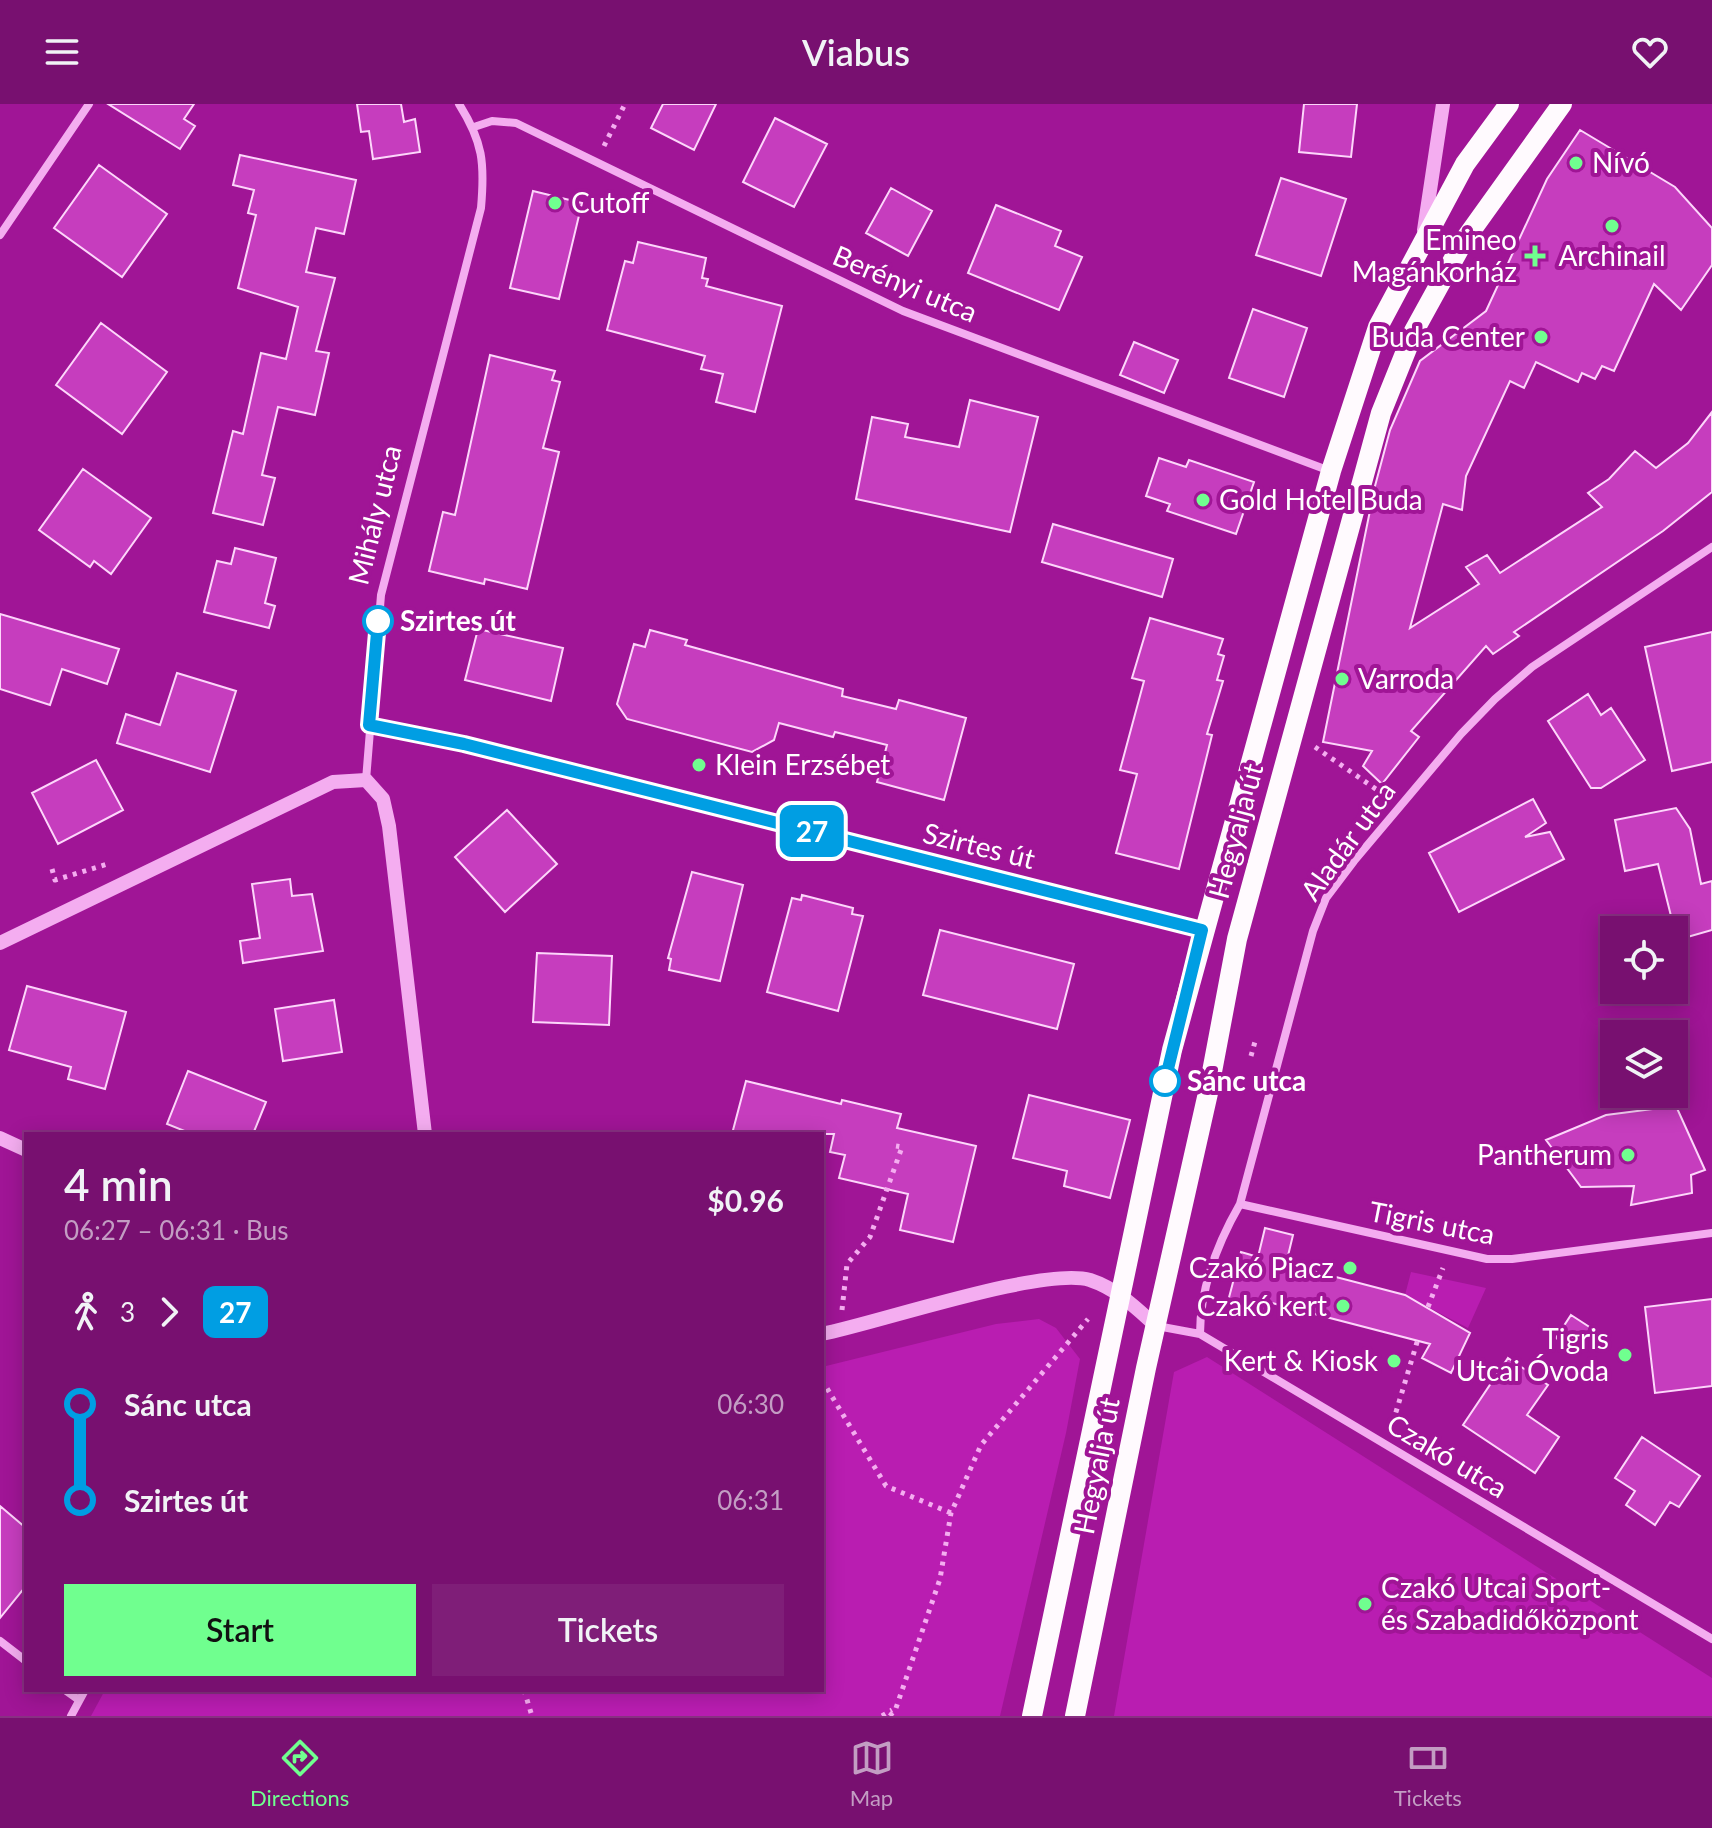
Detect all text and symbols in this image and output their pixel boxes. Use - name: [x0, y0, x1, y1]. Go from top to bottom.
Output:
- icon: menu: [40, 30, 84, 74]
- text: Viabus: [802, 30, 910, 74]
- icon: heart: [1628, 30, 1672, 74]
- place label: Nívó: [1592, 145, 1650, 179]
- marker: Nívó: [1567, 154, 1585, 172]
- place label: Cutoff: [571, 185, 650, 219]
- marker: Cutoff: [546, 194, 564, 212]
- marker: Archinail: [1603, 217, 1621, 235]
- place label: Emineo Magánkorház: [1352, 222, 1517, 288]
- street label: Berényi utca: [828, 237, 983, 329]
- place label: Archinail: [1558, 238, 1666, 272]
- marker: Emineo Magánkorház: [1524, 245, 1546, 267]
- place label: Buda Center: [1371, 319, 1525, 353]
- marker: Buda Center: [1532, 328, 1550, 346]
- street label: Mihály utca: [340, 442, 408, 588]
- place label: Gold Hotel Buda: [1219, 482, 1423, 516]
- marker: Gold Hotel Buda: [1194, 491, 1212, 509]
- place label: Szirtes út: [400, 603, 516, 637]
- marker: Szirtes út: [363, 606, 393, 636]
- place label: Varroda: [1358, 661, 1454, 695]
- marker: Varroda: [1333, 670, 1351, 688]
- place label: Klein Erzsébet: [715, 747, 890, 781]
- marker: Klein Erzsébet: [690, 756, 708, 774]
- street label: Hegyalja út: [1201, 759, 1269, 902]
- street label: Aladár utca: [1293, 774, 1402, 906]
- line badge: 27: [776, 805, 848, 857]
- text: 27: [796, 814, 828, 848]
- street label: Szirtes út: [920, 815, 1039, 875]
- map controls: [1600, 916, 1688, 1108]
- button: locate: [1600, 916, 1688, 1004]
- button: layers: [1600, 1020, 1688, 1108]
- place label: Sánc utca: [1187, 1063, 1306, 1097]
- marker: Sánc utca: [1150, 1066, 1180, 1096]
- place label: Pantherum: [1477, 1137, 1612, 1171]
- marker: Pantherum: [1619, 1146, 1637, 1164]
- text: 4 min: [64, 1158, 173, 1210]
- text: $0.96: [707, 1182, 784, 1218]
- street label: Tigris utca: [1367, 1193, 1498, 1251]
- text: 06:27 – 06:31 · Bus: [64, 1214, 288, 1246]
- place label: Czakó Piacz: [1189, 1250, 1334, 1284]
- marker: Czakó Piacz: [1341, 1259, 1359, 1277]
- place label: Czakó kert: [1197, 1288, 1327, 1322]
- icon: walk: [64, 1290, 108, 1334]
- icon: forward: [147, 1290, 191, 1334]
- text: 27: [219, 1295, 252, 1329]
- text: 3: [120, 1296, 135, 1328]
- marker: Czakó kert: [1334, 1297, 1352, 1315]
- place label: Tigris Utcai Óvoda: [1456, 1321, 1609, 1387]
- place label: Kert & Kiosk: [1224, 1343, 1379, 1377]
- marker: Tigris Utcai Óvoda: [1616, 1346, 1634, 1364]
- marker: Kert & Kiosk: [1385, 1352, 1403, 1370]
- text: Sánc utca: [124, 1386, 252, 1422]
- text: 06:30: [717, 1388, 784, 1420]
- street label: Hegyalja út: [1066, 1395, 1126, 1537]
- street label: Czakó utca: [1381, 1406, 1514, 1504]
- text: Szirtes út: [124, 1482, 248, 1518]
- text: 06:31: [717, 1484, 784, 1516]
- place label: Czakó Utcai Sport- és Szabadidőközpont: [1381, 1570, 1639, 1636]
- button: Start: [64, 1584, 416, 1676]
- button: Tickets: [432, 1584, 784, 1676]
- marker: Czakó Utcai Sport- és Szabadidőközpont: [1356, 1595, 1374, 1613]
- tab: Directions: [250, 1736, 349, 1811]
- tab: Map: [850, 1736, 894, 1811]
- tab: Tickets: [1394, 1736, 1462, 1811]

